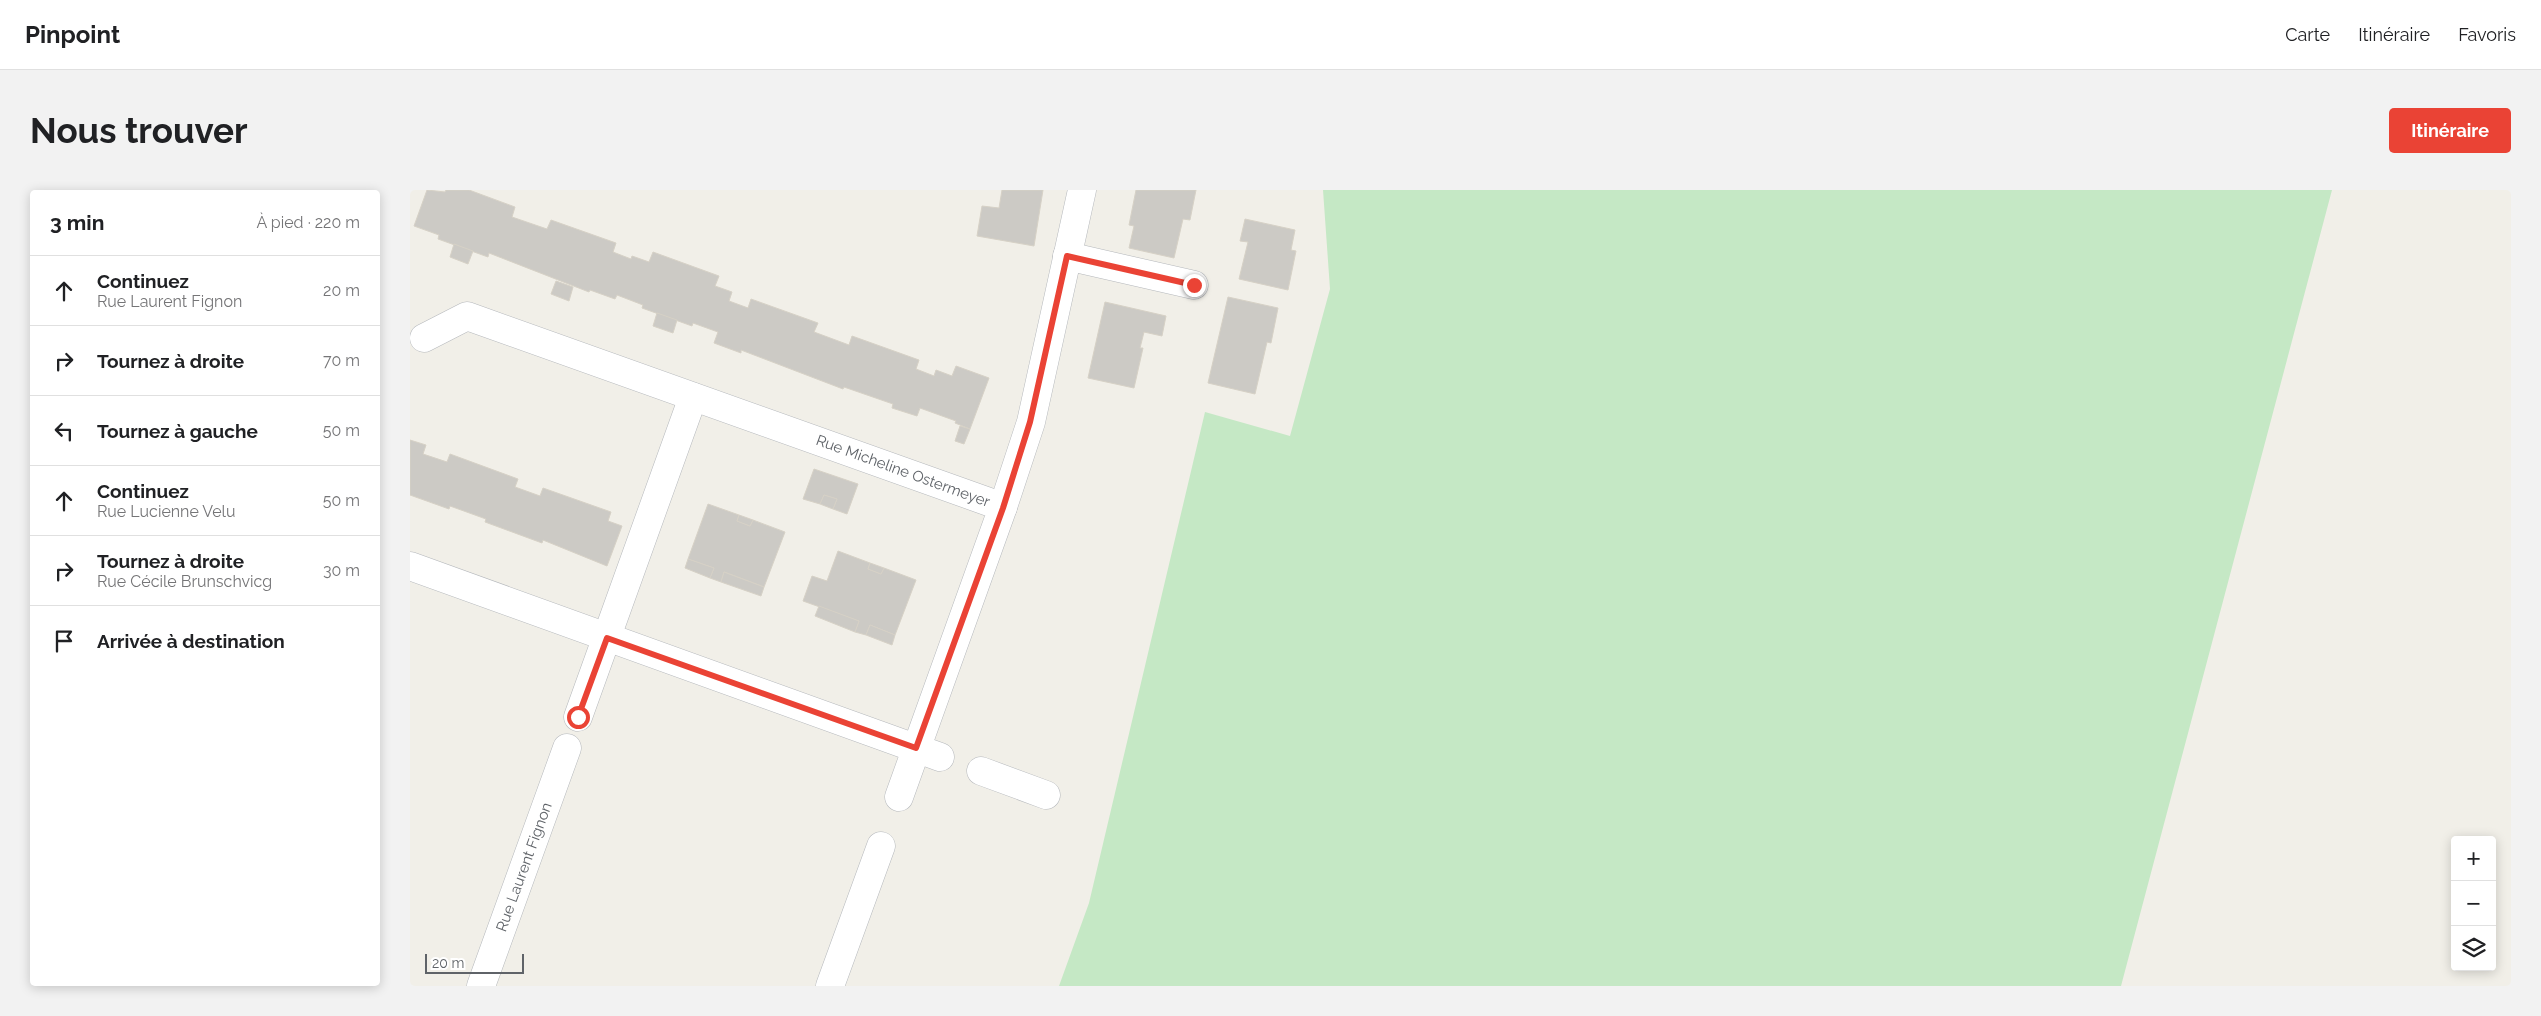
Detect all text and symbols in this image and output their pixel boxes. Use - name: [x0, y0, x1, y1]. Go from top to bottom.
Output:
- text: Pinpoint: [25, 20, 120, 49]
- text: Carte: [2285, 24, 2330, 45]
- text: Itinéraire: [2358, 24, 2430, 45]
- text: Favoris: [2458, 24, 2516, 45]
- button: Itinéraire: [2389, 108, 2511, 153]
- text: Nous trouver: [30, 110, 248, 151]
- text: 3 min: [50, 210, 104, 235]
- text: À pied · 220 m: [256, 213, 360, 232]
- text: Continuez: [97, 270, 189, 292]
- route end: [1183, 274, 1206, 297]
- icon: ahead: [50, 277, 78, 305]
- text: 20 m: [323, 281, 360, 300]
- text: Rue Laurent Fignon: [97, 292, 242, 311]
- icon: right: [50, 347, 78, 375]
- text: Tournez à droite: [97, 350, 244, 372]
- text: 70 m: [323, 351, 360, 370]
- icon: left: [50, 417, 78, 445]
- text: Tournez à gauche: [97, 420, 258, 442]
- text: 50 m: [323, 421, 360, 440]
- street label: Rue Micheline Ostermeyer: [814, 431, 993, 511]
- text: Continuez: [97, 480, 189, 502]
- icon: ahead: [50, 487, 78, 515]
- text: 50 m: [323, 491, 360, 510]
- text: Rue Lucienne Velu: [97, 502, 235, 521]
- text: Tournez à droite: [97, 550, 244, 572]
- icon: right: [50, 557, 78, 585]
- text: 30 m: [323, 561, 360, 580]
- text: Rue Cécile Brunschvicg: [97, 572, 272, 591]
- icon: arrive: [50, 627, 78, 655]
- text: Arrivée à destination: [97, 630, 285, 652]
- route start: [567, 706, 590, 729]
- street label: Rue Laurent Fignon: [492, 800, 556, 934]
- map controls: [2451, 836, 2496, 971]
- button: +: [2451, 836, 2496, 881]
- button: −: [2451, 881, 2496, 926]
- button: layers: [2451, 926, 2496, 971]
- scale bar: [425, 951, 524, 974]
- text: 20 m: [432, 955, 464, 971]

